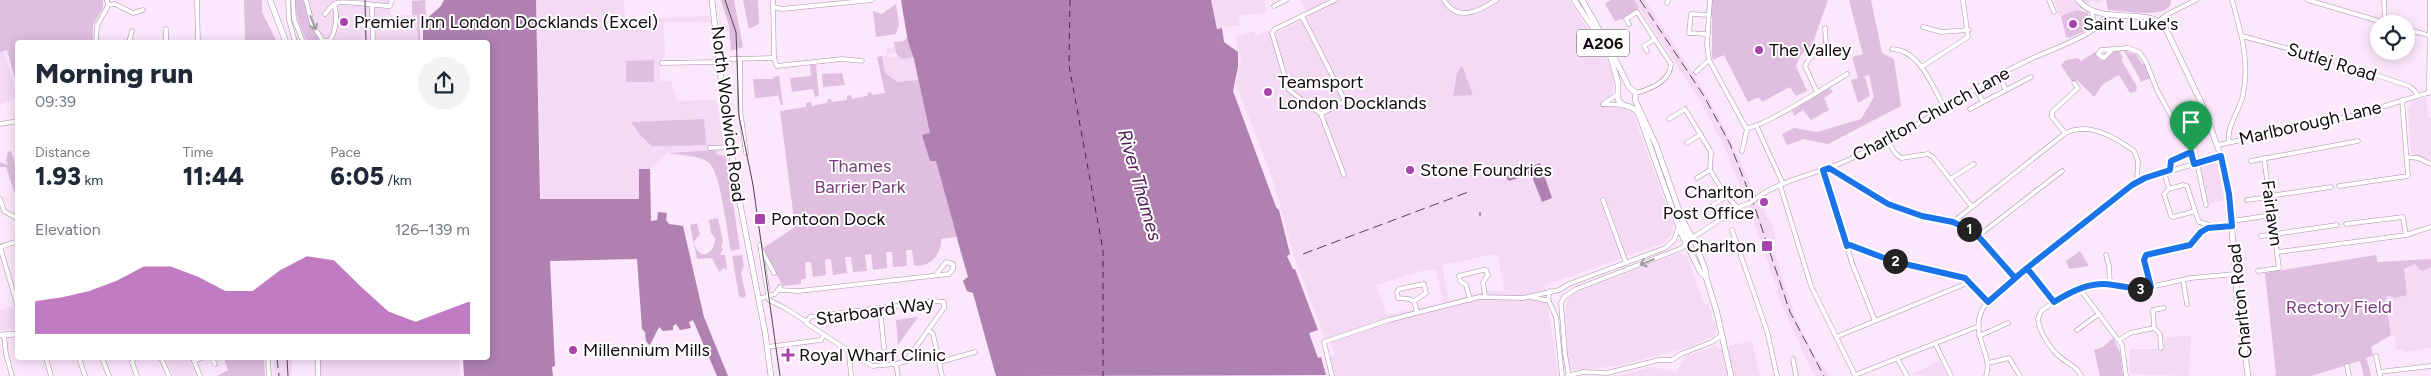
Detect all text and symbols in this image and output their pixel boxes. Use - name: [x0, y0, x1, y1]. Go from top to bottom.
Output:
- place label: Premier Inn London Docklands (Excel): [354, 11, 658, 33]
- place label: Saint Luke's: [2083, 13, 2178, 35]
- one-way arrow: [308, 15, 318, 30]
- map controls: [2370, 15, 2415, 60]
- button: locate: [2370, 15, 2415, 60]
- marker: Premier Inn London Docklands (Excel): [338, 16, 350, 28]
- marker: Saint Luke's: [2067, 18, 2079, 30]
- street label: North Woolwich Road: [706, 25, 750, 203]
- road number: A206: [1577, 29, 1629, 56]
- street label: Sutlej Road: [2285, 38, 2379, 86]
- place label: The Valley: [1769, 39, 1852, 61]
- marker: The Valley: [1753, 44, 1765, 56]
- text: Morning run: [35, 56, 193, 90]
- button: share: [418, 57, 470, 109]
- street label: Charlton Church Lane: [1849, 62, 2013, 166]
- place label: Teamsport London Docklands: [1278, 71, 1427, 114]
- marker: Teamsport London Docklands: [1262, 86, 1274, 98]
- text: 09:39: [35, 92, 76, 111]
- street label: Marlborough Lane: [2237, 96, 2384, 150]
- pin: [2170, 101, 2212, 152]
- icon: arrive: [2177, 108, 2205, 136]
- water label: River Thames: [1113, 126, 1167, 244]
- text: Distance: [35, 144, 90, 161]
- text: Time: [183, 144, 213, 161]
- text: Pace: [330, 144, 361, 161]
- park label: Thames Barrier Park: [814, 155, 906, 198]
- place label: Stone Foundries: [1420, 159, 1552, 181]
- text: 1.93: [35, 161, 81, 191]
- text: 11:44: [183, 161, 244, 191]
- text: 6:05: [330, 161, 384, 191]
- marker: Stone Foundries: [1404, 164, 1416, 176]
- text: km: [81, 172, 103, 189]
- text: /km: [384, 172, 412, 189]
- street label: Fairlawn: [2256, 179, 2288, 247]
- place label: Charlton Post Office: [1663, 181, 1754, 224]
- marker: Charlton Post Office: [1758, 196, 1770, 208]
- place label: Pontoon Dock: [771, 208, 885, 230]
- marker: Pontoon Dock: [753, 212, 767, 226]
- pin: 1: [1956, 216, 1982, 242]
- text: Elevation: [35, 220, 101, 239]
- text: 126–139 m: [395, 220, 470, 239]
- text: 1: [1967, 221, 1972, 238]
- place label: Charlton: [1687, 235, 1756, 257]
- marker: Charlton: [1760, 239, 1774, 253]
- street label: Charlton Road: [2223, 242, 2257, 360]
- pin: 2: [1882, 248, 1908, 274]
- text: 2: [1891, 253, 1900, 270]
- one-way arrow: [1640, 258, 1655, 267]
- pin: 3: [2128, 276, 2152, 302]
- text: 3: [2137, 281, 2144, 298]
- street label: Starboard Way: [814, 292, 936, 330]
- park label: Rectory Field: [2286, 296, 2392, 318]
- place label: Millennium Mills: [583, 339, 710, 361]
- marker: Millennium Mills: [567, 344, 579, 356]
- place label: Royal Wharf Clinic: [799, 344, 946, 366]
- marker: Royal Wharf Clinic: [781, 348, 795, 362]

